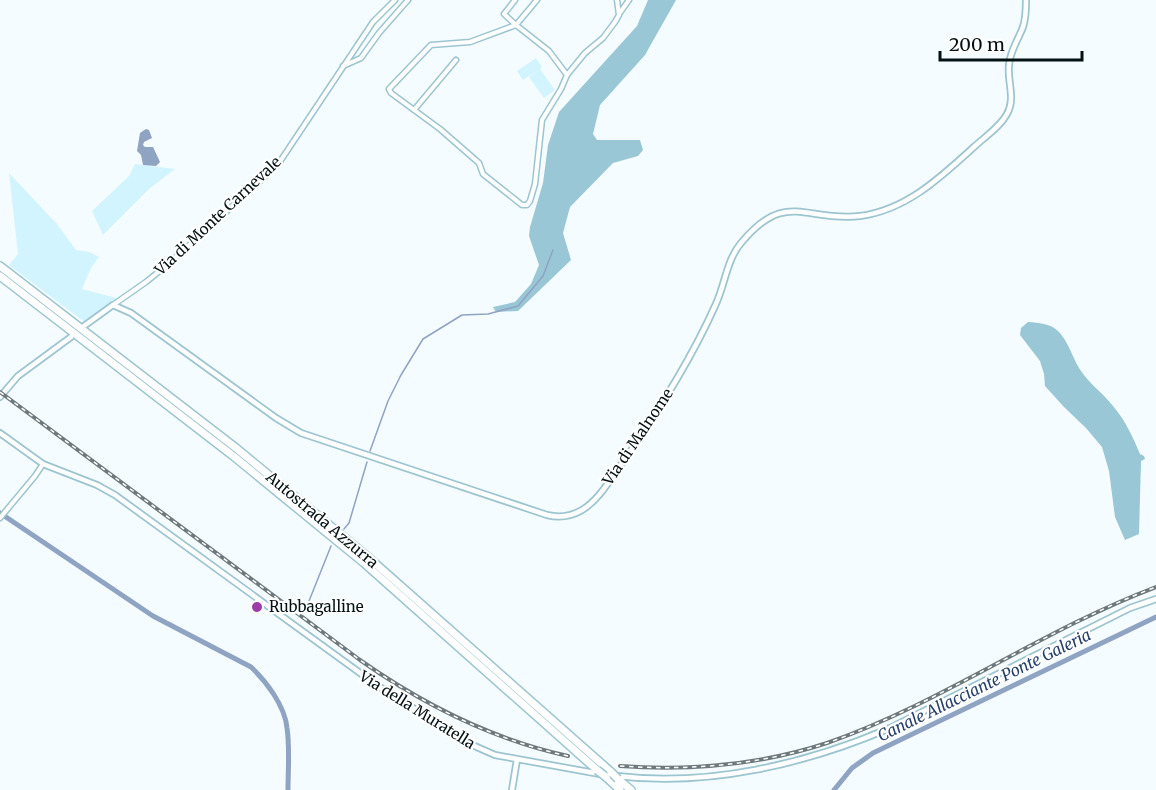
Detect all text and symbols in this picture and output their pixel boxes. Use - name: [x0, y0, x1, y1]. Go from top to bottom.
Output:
- scale bar: [940, 24, 1082, 62]
- text: 200 m: [949, 33, 1005, 56]
- street label: Via di Monte Carnevale: [150, 152, 285, 280]
- street label: Via di Malnome: [598, 384, 677, 490]
- street label: Autostrada Azzurra: [262, 467, 382, 572]
- place label: Rubbagalline: [269, 597, 364, 616]
- marker: Rubbagalline: [250, 600, 264, 614]
- water label: Canale Allacciante Ponte Galeria: [874, 624, 1094, 746]
- street label: Via della Muratella: [355, 666, 479, 753]

